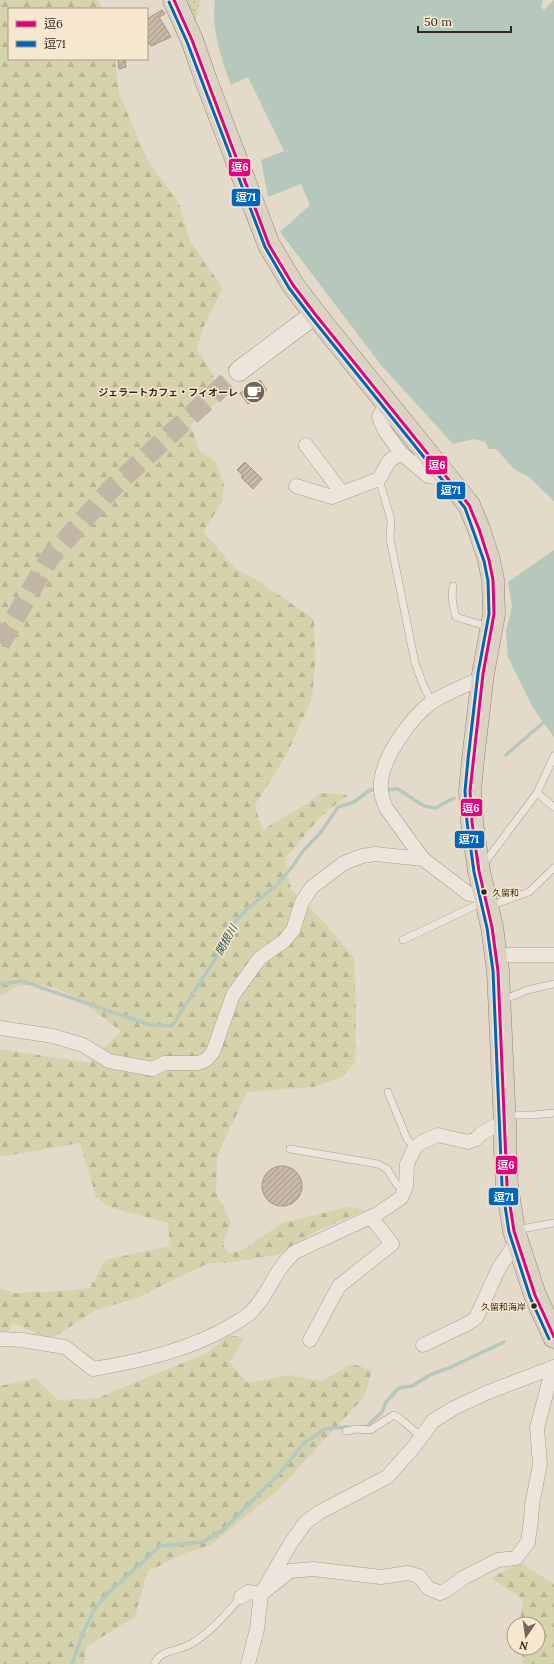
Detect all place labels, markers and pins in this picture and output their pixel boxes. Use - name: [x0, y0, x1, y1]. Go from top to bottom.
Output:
- cafe icon: ジェラートカフェ・フィオーレ: [241, 379, 267, 405]
- place label: ジェラートカフェ・フィオーレ: [98, 386, 238, 399]
- marker: 久留和: [479, 887, 489, 897]
- place label: 久留和: [492, 887, 519, 898]
- place label: 久留和海岸: [481, 1301, 526, 1312]
- marker: 久留和海岸: [529, 1301, 539, 1311]

